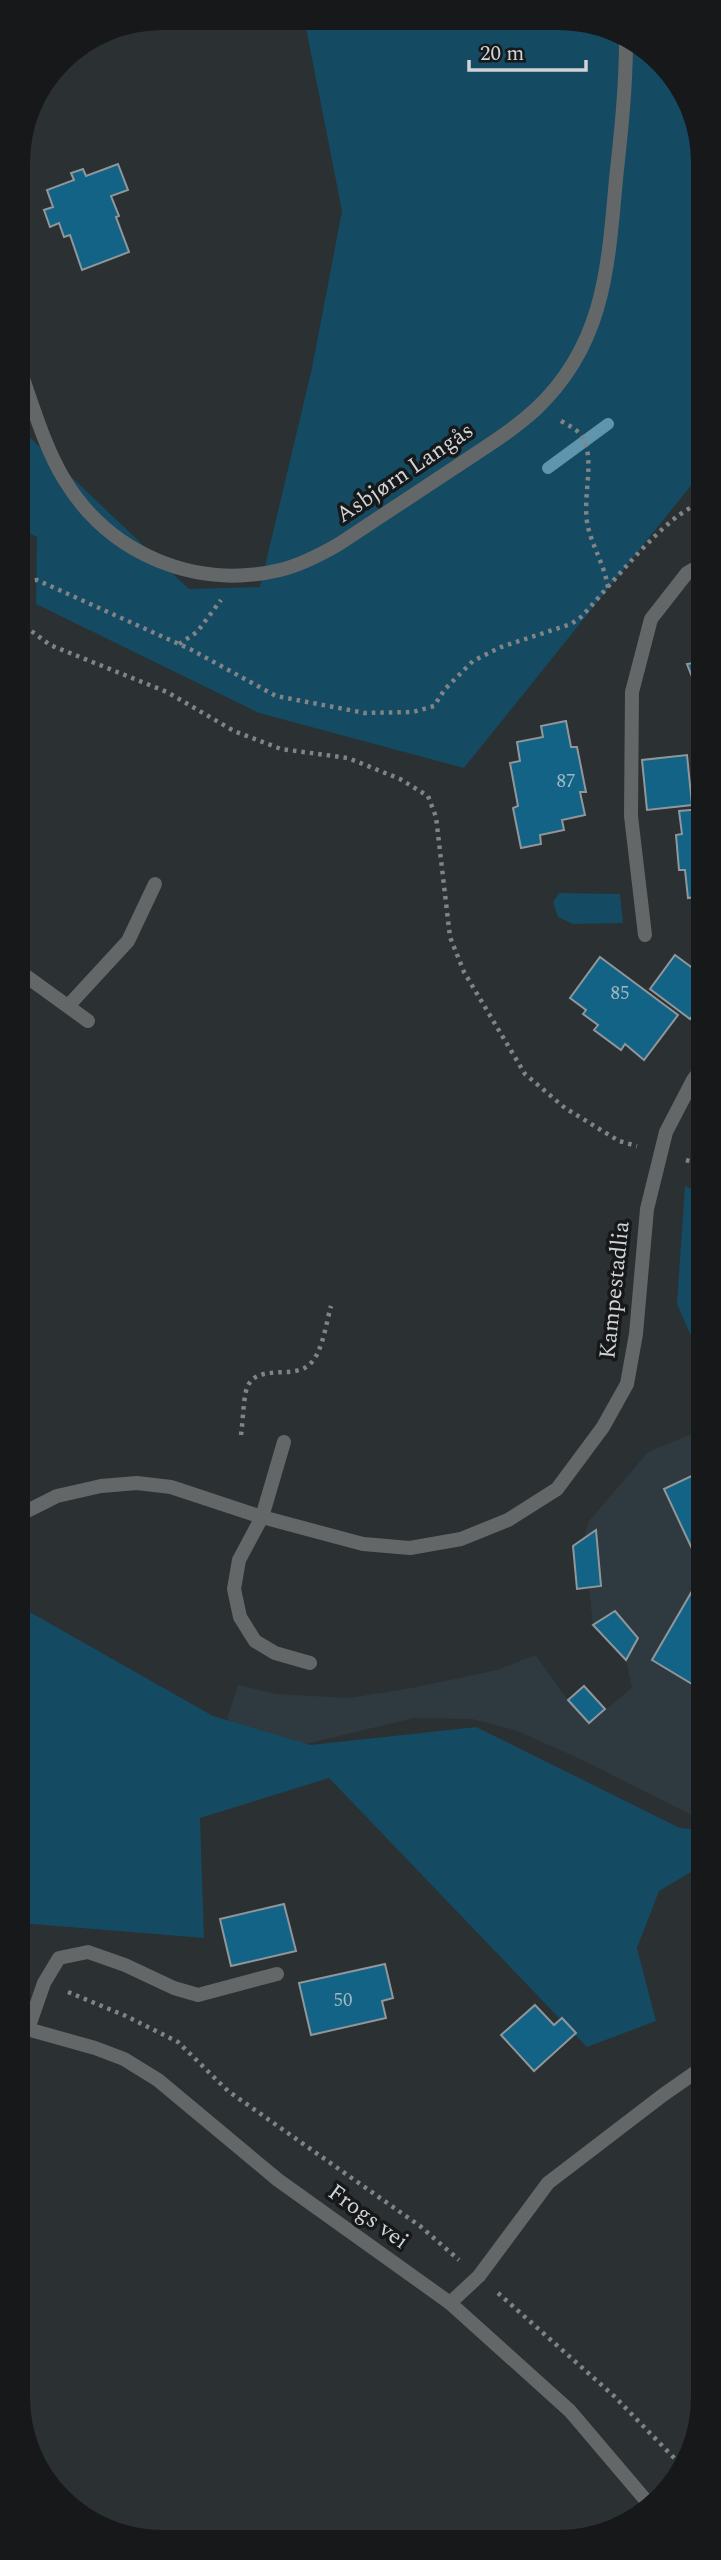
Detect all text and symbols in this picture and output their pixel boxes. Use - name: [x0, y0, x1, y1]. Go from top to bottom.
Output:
- scale bar: [469, 28, 586, 72]
- text: 20 m: [480, 38, 524, 70]
- street label: Asbjørn Langås: [329, 414, 481, 532]
- house number: 87: [556, 767, 576, 796]
- house number: 85: [610, 979, 630, 1008]
- street label: Kampestadlia: [590, 1219, 640, 1361]
- house number: 50: [333, 1986, 353, 2015]
- street label: Frogs vei: [320, 2176, 416, 2258]

